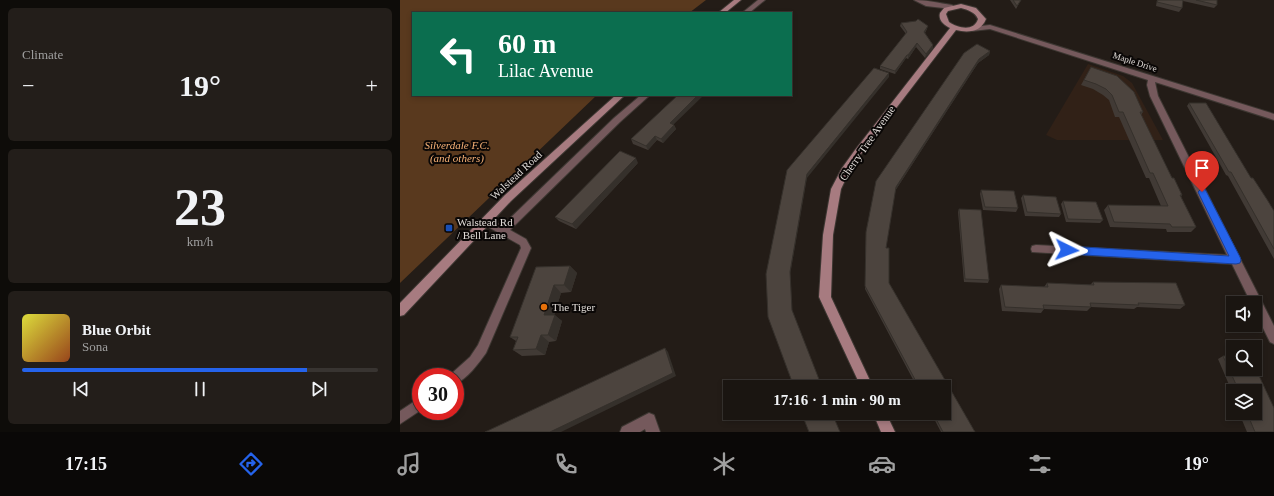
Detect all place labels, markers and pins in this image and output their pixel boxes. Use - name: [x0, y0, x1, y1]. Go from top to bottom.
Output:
- pin: [1185, 151, 1219, 192]
- place label: Walstead Rd / Bell Lane: [457, 216, 513, 241]
- marker: Walstead Rd / Bell Lane: [444, 223, 454, 233]
- place label: The Tiger: [552, 301, 595, 313]
- marker: The Tiger: [539, 302, 549, 312]

